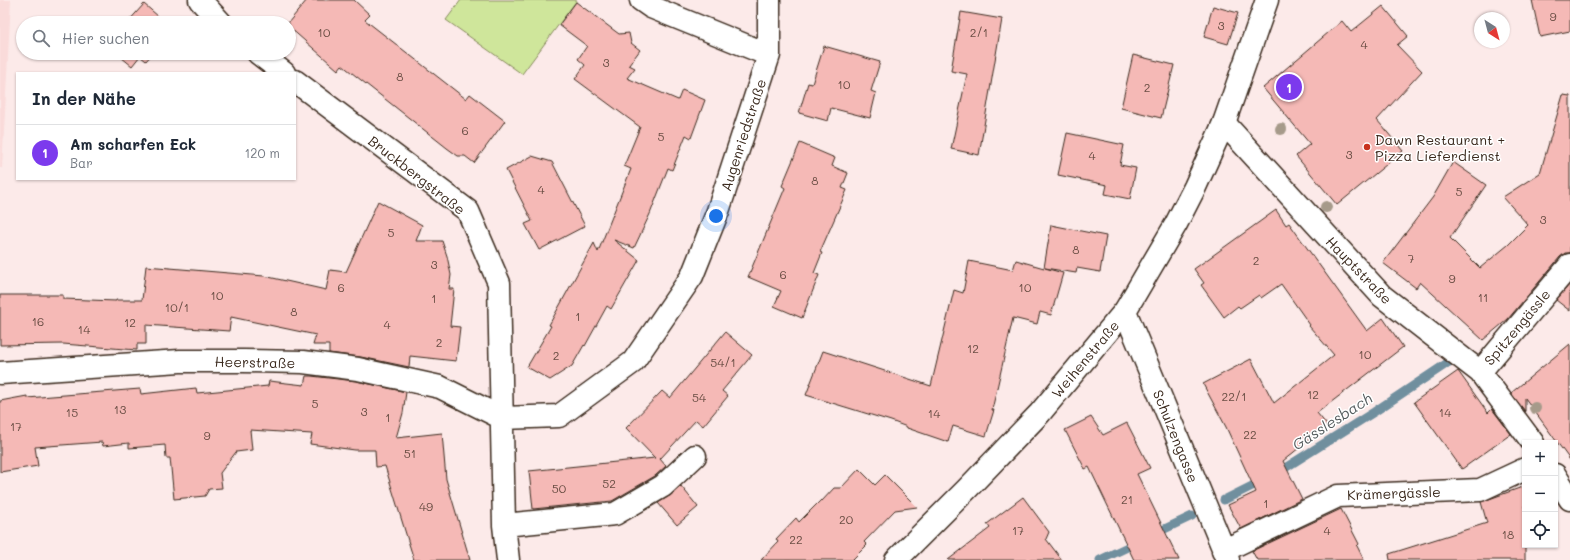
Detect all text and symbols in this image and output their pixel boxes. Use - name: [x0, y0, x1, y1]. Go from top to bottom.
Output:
- house number: 9: [1549, 8, 1557, 24]
- north arrow: [1474, 12, 1510, 48]
- search box: [16, 16, 296, 60]
- house number: 3: [1217, 17, 1225, 33]
- house number: 10: [318, 24, 331, 40]
- house number: 2/1: [970, 24, 988, 40]
- icon: search: [30, 27, 52, 49]
- text: Hier suchen: [62, 28, 149, 48]
- house number: 4: [1360, 36, 1368, 52]
- house number: 3: [602, 54, 610, 70]
- house number: 8: [396, 68, 404, 84]
- pin: 1: [1276, 72, 1302, 102]
- street label: Augenriedstraße: [716, 76, 770, 194]
- house number: 10: [838, 76, 851, 92]
- house number: 2: [1144, 79, 1150, 95]
- text: In der Nähe: [32, 87, 136, 109]
- house number: 6: [461, 122, 469, 138]
- house number: 5: [658, 128, 665, 144]
- place label: Dawn Restaurant + Pizza Lieferdienst: [1375, 130, 1505, 165]
- street label: Bruckbergstraße: [365, 131, 469, 219]
- text: Am scharfen Eck: [70, 134, 196, 154]
- marker: Dawn Restaurant + Pizza Lieferdienst: [1362, 142, 1372, 152]
- text: 1: [42, 144, 48, 161]
- text: 120 m: [244, 144, 280, 161]
- house number: 3: [1345, 146, 1353, 162]
- house number: 4: [1088, 147, 1096, 163]
- text: Bar: [70, 154, 93, 171]
- house number: 8: [811, 172, 819, 188]
- house number: 4: [537, 181, 545, 197]
- house number: 5: [1456, 183, 1463, 199]
- your location: [706, 206, 726, 226]
- house number: 3: [1539, 211, 1547, 227]
- house number: 5: [388, 224, 395, 240]
- street label: Hauptstraße: [1322, 232, 1396, 308]
- house number: 8: [1072, 241, 1080, 257]
- house number: 7: [1408, 250, 1415, 266]
- house number: 2: [1253, 252, 1259, 268]
- house number: 3: [430, 256, 438, 272]
- house number: 6: [779, 266, 787, 282]
- house number: 9: [1448, 270, 1456, 286]
- house number: 6: [337, 279, 345, 295]
- house number: 10: [1019, 279, 1032, 295]
- street label: Spitzengässle: [1480, 285, 1554, 369]
- house number: 10: [211, 287, 224, 303]
- house number: 11: [1478, 289, 1488, 305]
- house number: 1: [431, 290, 437, 306]
- house number: 10/1: [165, 299, 189, 315]
- house number: 8: [290, 303, 298, 319]
- house number: 1: [575, 308, 581, 324]
- house number: 16: [32, 313, 44, 329]
- house number: 12: [124, 314, 136, 330]
- house number: 4: [383, 316, 391, 332]
- street label: Weihenstraße: [1047, 316, 1123, 402]
- house number: 14: [78, 321, 90, 337]
- house number: 2: [436, 334, 442, 350]
- house number: 12: [967, 340, 979, 356]
- house number: 10: [1359, 346, 1372, 362]
- house number: 2: [553, 347, 559, 363]
- street label: Heerstraße: [215, 352, 295, 372]
- house number: 54/1: [710, 354, 736, 370]
- house number: 12: [1307, 386, 1319, 402]
- street label: Schulzengasse: [1149, 387, 1203, 485]
- house number: 22/1: [1221, 388, 1247, 404]
- water label: Gässlesbach: [1288, 388, 1376, 454]
- house number: 54: [692, 389, 706, 405]
- house number: 5: [312, 395, 319, 411]
- house number: 13: [114, 401, 126, 417]
- house number: 3: [360, 403, 368, 419]
- house number: 15: [66, 404, 78, 420]
- house number: 14: [1439, 404, 1451, 420]
- house number: 14: [928, 405, 940, 421]
- house number: 1: [385, 409, 391, 425]
- house number: 17: [10, 418, 22, 434]
- house number: 22: [1243, 426, 1257, 442]
- house number: 9: [203, 427, 211, 443]
- map controls: [1522, 440, 1558, 548]
- button: +: [1522, 440, 1558, 476]
- house number: 51: [404, 445, 416, 461]
- house number: 52: [602, 475, 616, 491]
- button: −: [1522, 476, 1558, 512]
- house number: 50: [552, 480, 567, 496]
- street label: Krämergässle: [1347, 482, 1441, 504]
- house number: 21: [1121, 491, 1133, 507]
- house number: 1: [1263, 495, 1269, 511]
- house number: 49: [419, 498, 433, 514]
- house number: 20: [839, 511, 854, 527]
- button: locate: [1522, 512, 1558, 548]
- house number: 17: [1012, 522, 1024, 538]
- house number: 4: [1323, 522, 1331, 538]
- house number: 18: [1502, 526, 1514, 542]
- house number: 22: [789, 531, 803, 547]

